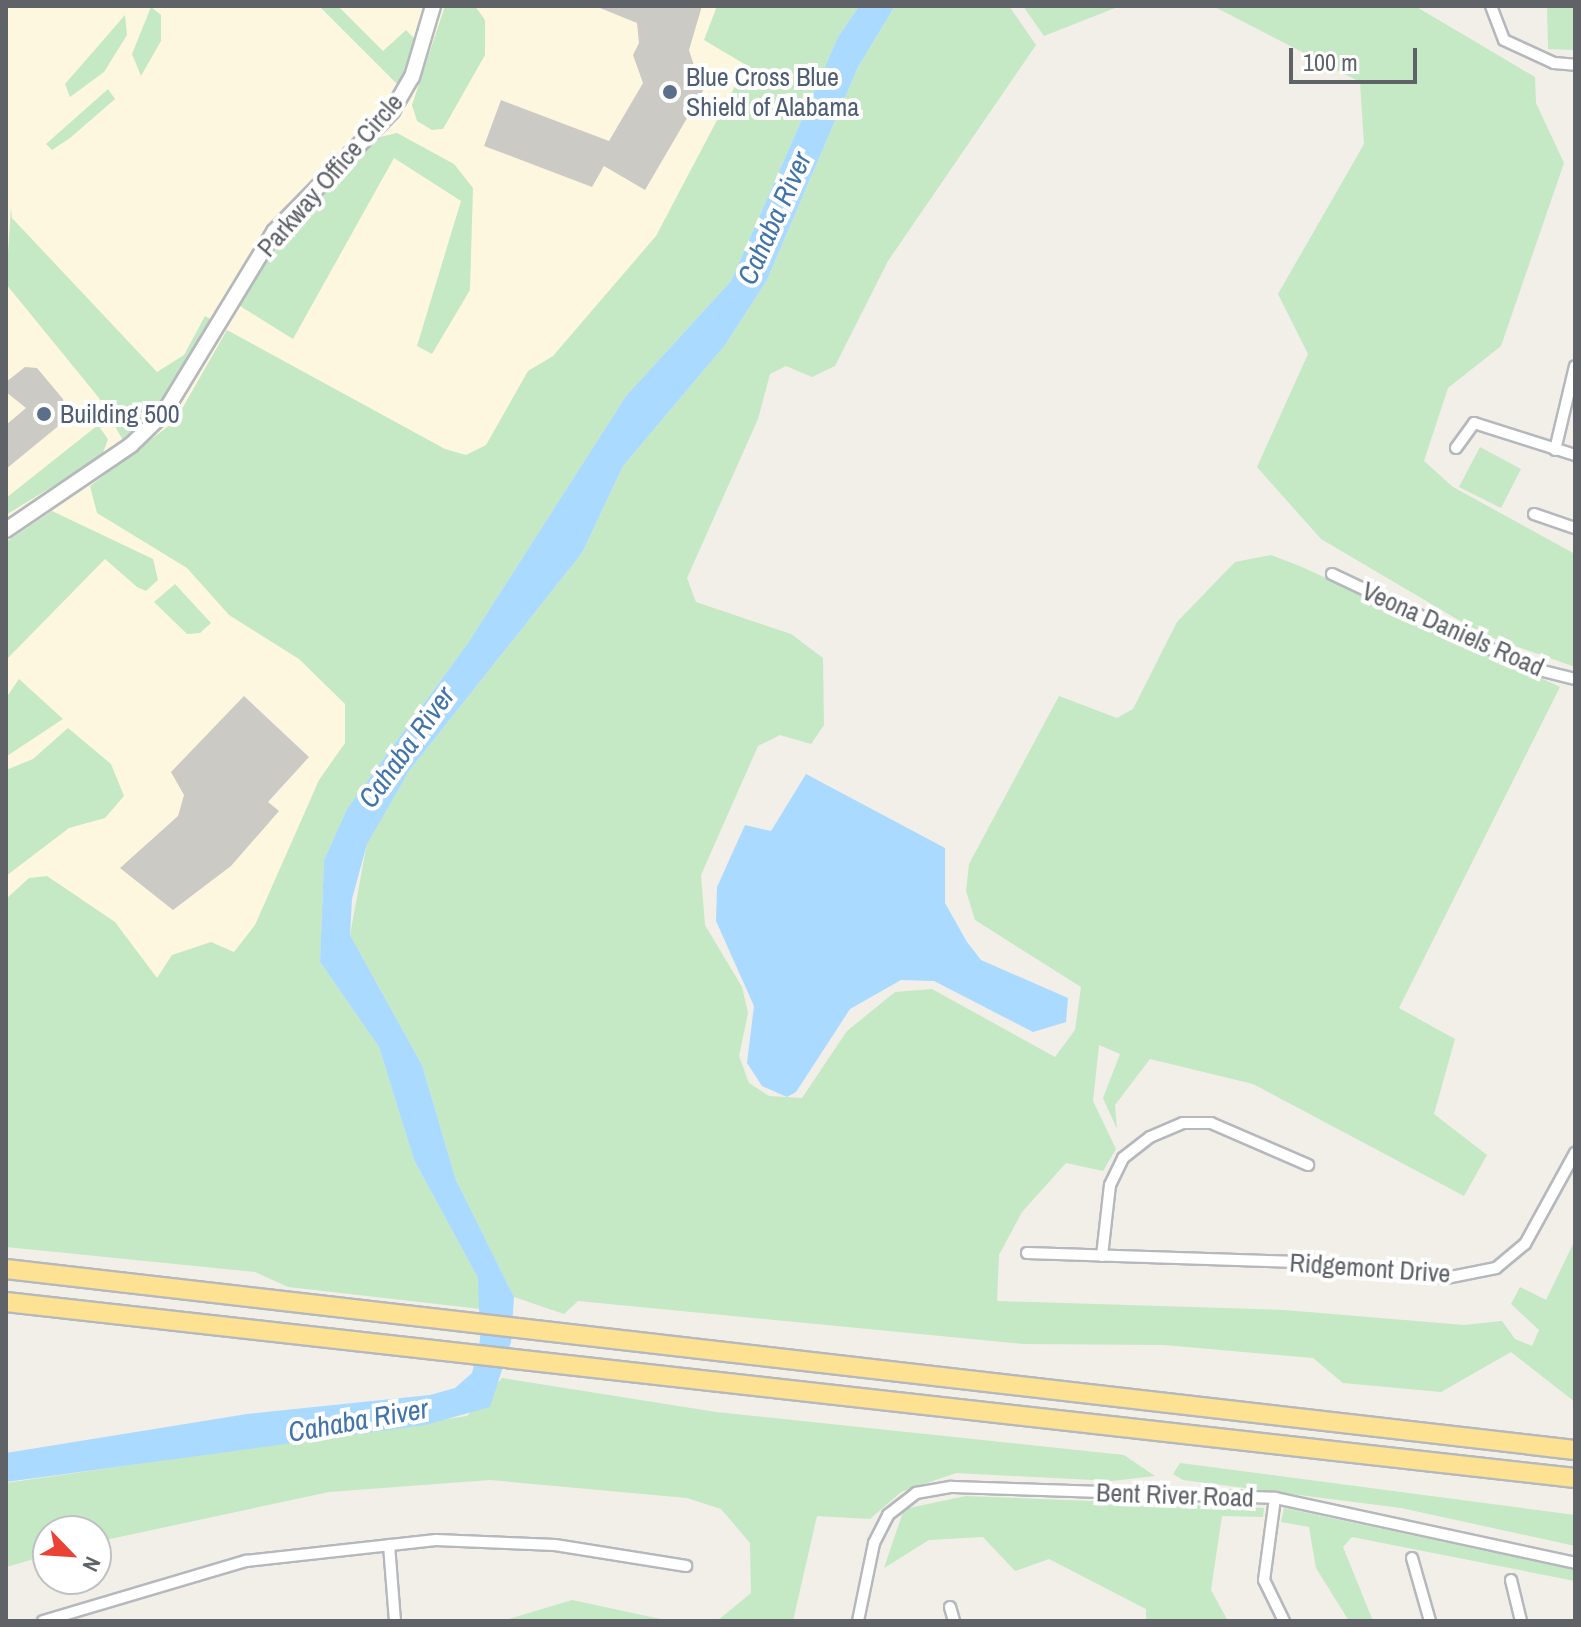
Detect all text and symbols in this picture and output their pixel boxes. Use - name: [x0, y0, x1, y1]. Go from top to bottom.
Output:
- scale bar: [1293, 32, 1421, 82]
- text: 100 m: [1303, 46, 1358, 78]
- place label: Blue Cross Blue Shield of Alabama: [686, 61, 860, 122]
- marker: Blue Cross Blue Shield of Alabama: [661, 83, 679, 101]
- street label: Parkway Office Circle: [251, 87, 409, 263]
- water label: Cahaba River: [730, 146, 818, 290]
- place label: Building 500: [60, 398, 180, 430]
- marker: Building 500: [35, 405, 53, 423]
- street label: Veona Daniels Road: [1357, 575, 1549, 683]
- water label: Cahaba River: [351, 680, 461, 814]
- street label: Ridgemont Drive: [1289, 1247, 1451, 1289]
- water label: Cahaba River: [285, 1391, 431, 1449]
- street label: Bent River Road: [1096, 1477, 1254, 1513]
- north arrow: [32, 1515, 112, 1595]
- text: N: [76, 1552, 108, 1577]

